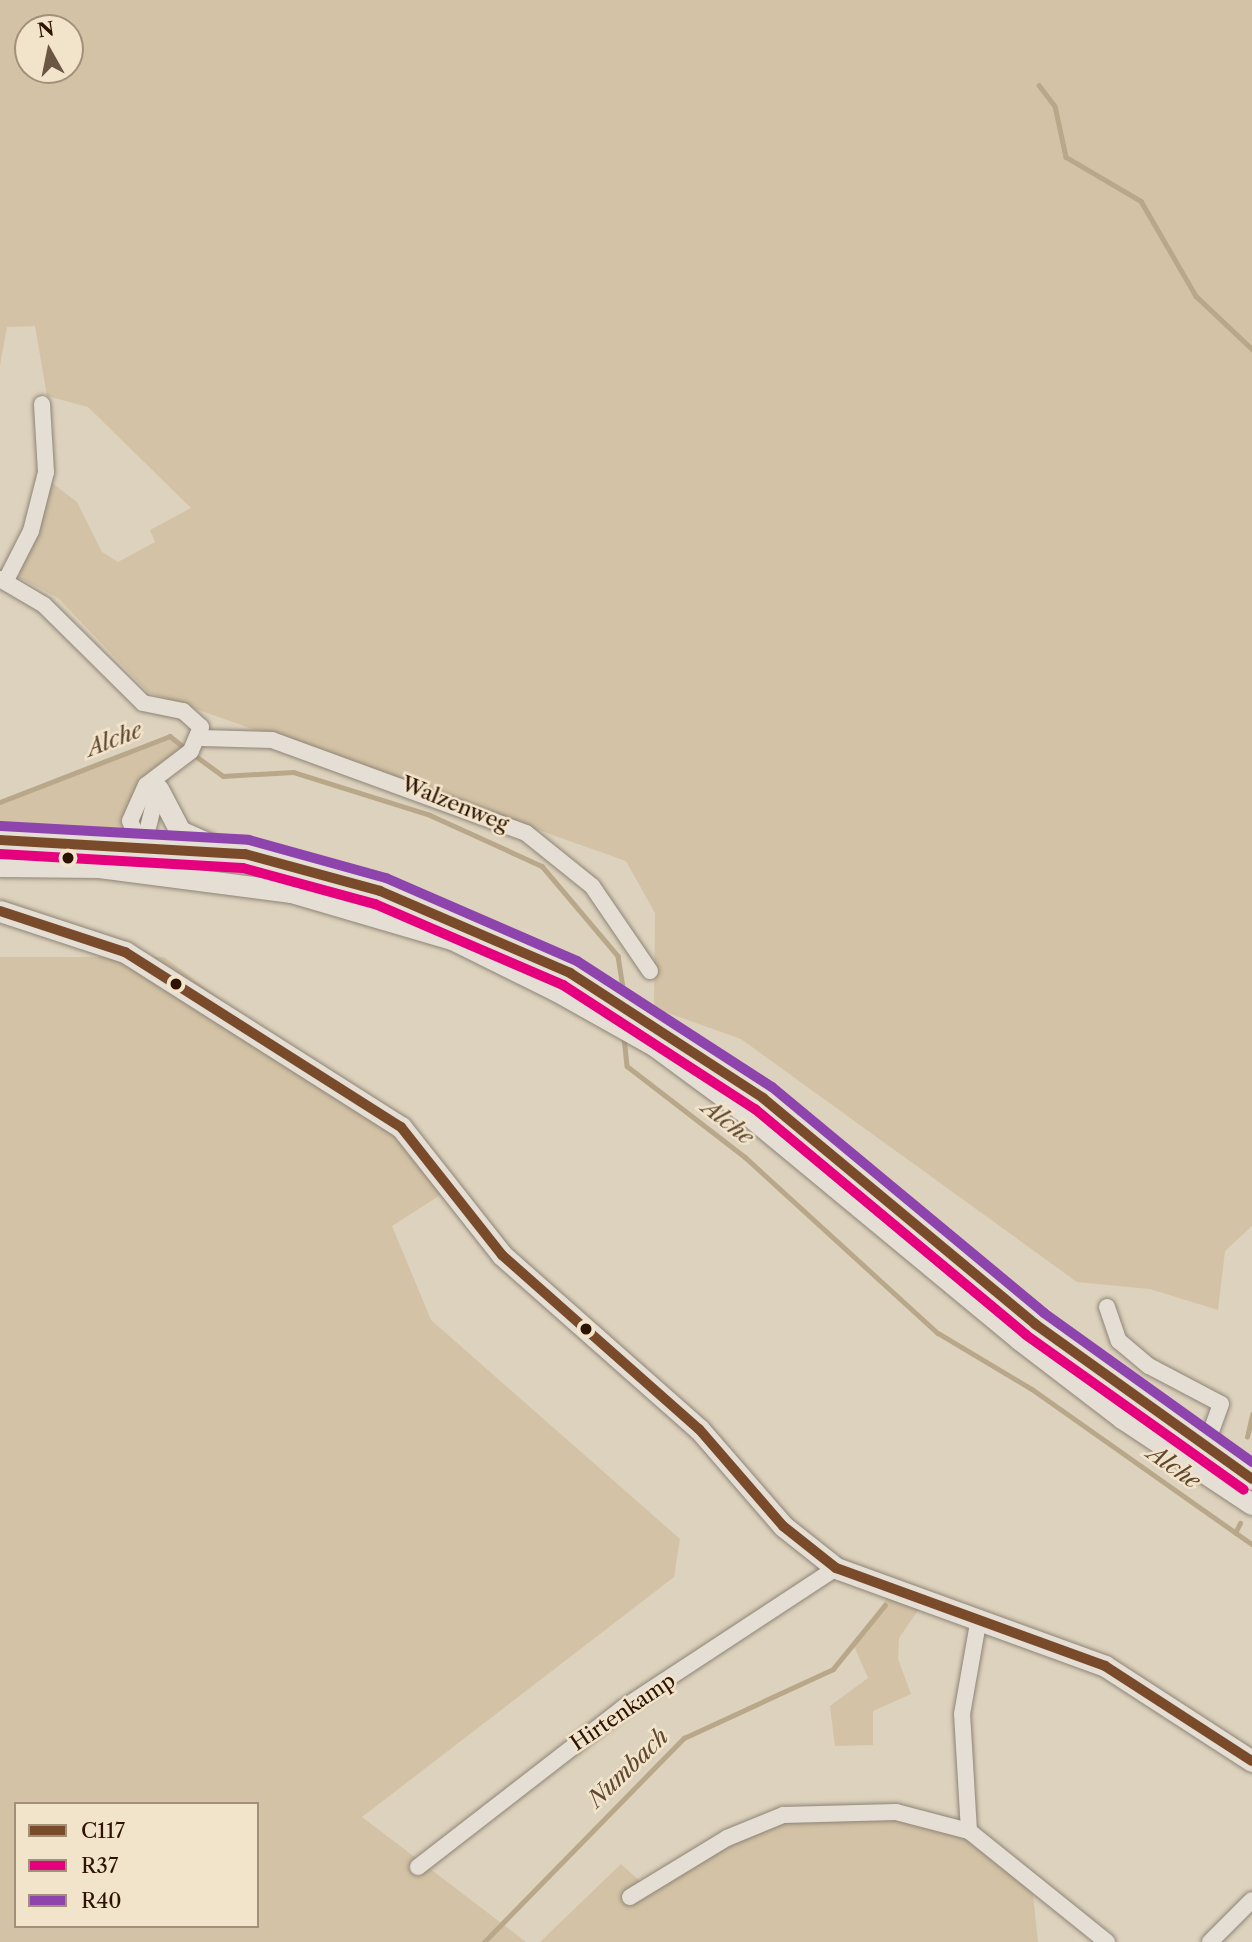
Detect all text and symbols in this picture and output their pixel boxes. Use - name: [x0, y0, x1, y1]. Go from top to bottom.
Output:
- north arrow: [14, 14, 84, 84]
- text: N: [36, 17, 56, 42]
- water label: Alche: [82, 716, 146, 762]
- street label: Walzenweg: [398, 771, 512, 837]
- unlabelled marker: [61, 851, 75, 865]
- unlabelled marker: [169, 977, 183, 991]
- water label: Alche: [697, 1093, 759, 1151]
- unlabelled marker: [579, 1322, 593, 1336]
- water label: Alche: [1142, 1439, 1206, 1495]
- street label: Hirtenkamp: [566, 1668, 680, 1756]
- water label: Numbach: [582, 1723, 674, 1813]
- legend: [14, 1802, 259, 1928]
- text: C117: [81, 1818, 125, 1843]
- text: R37: [81, 1853, 118, 1878]
- text: R40: [81, 1888, 122, 1913]

